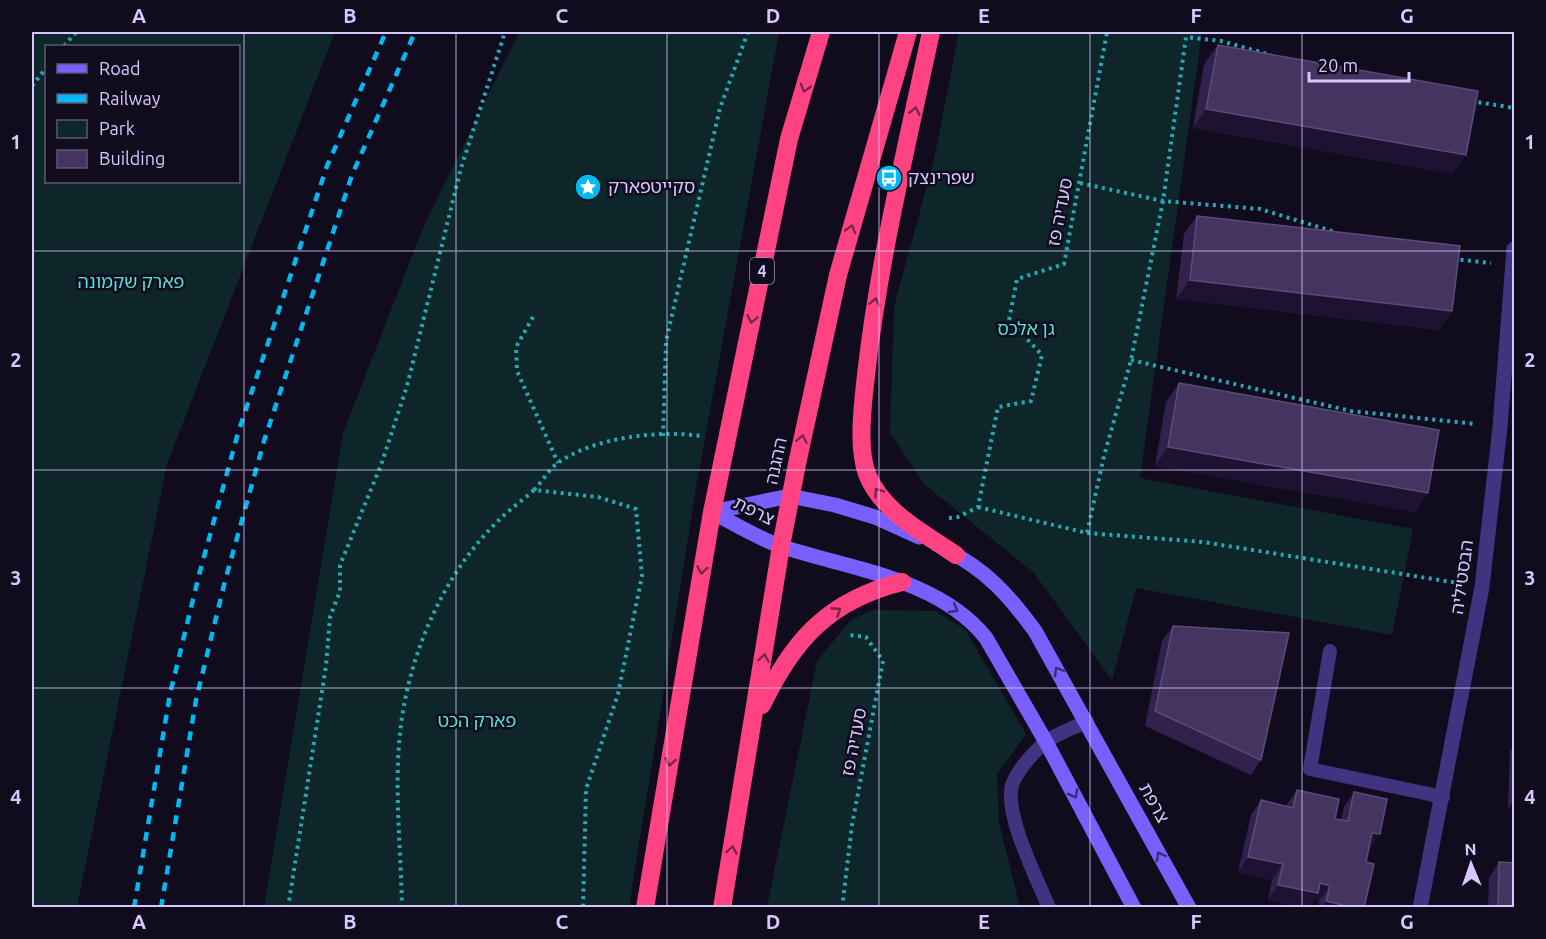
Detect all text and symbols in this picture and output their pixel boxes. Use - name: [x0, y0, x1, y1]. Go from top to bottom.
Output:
- text: A: [132, 4, 146, 27]
- text: B: [343, 4, 357, 27]
- text: C: [556, 4, 569, 27]
- text: D: [766, 4, 780, 27]
- text: E: [978, 4, 990, 27]
- text: F: [1190, 4, 1202, 27]
- text: G: [1400, 4, 1414, 27]
- legend: [45, 45, 240, 183]
- scale bar: [1309, 45, 1410, 83]
- text: 20 m: [1318, 55, 1358, 75]
- text: Road: [99, 58, 141, 78]
- one-way arrow: [800, 82, 812, 93]
- text: Railway: [99, 88, 161, 108]
- one-way arrow: [907, 106, 920, 116]
- text: Park: [99, 118, 135, 138]
- text: 1: [10, 130, 22, 153]
- text: 1: [1524, 130, 1536, 153]
- text: Building: [99, 148, 165, 168]
- bus stop icon: שפרינצק: [874, 163, 904, 193]
- place label: שפרינצק: [908, 167, 975, 187]
- place icon: סקייטפארק: [573, 172, 603, 202]
- place label: סקייטפארק: [608, 176, 695, 196]
- street label: סעדיה פז: [1043, 176, 1075, 248]
- one-way arrow: [844, 224, 857, 234]
- road number: 4: [750, 258, 774, 284]
- park label: פארק שקמונה: [78, 271, 184, 291]
- one-way arrow: [868, 297, 881, 307]
- one-way arrow: [746, 313, 759, 323]
- park label: גן אלכס: [997, 318, 1055, 338]
- text: 2: [10, 348, 22, 371]
- text: 2: [1524, 348, 1536, 371]
- one-way arrow: [795, 434, 808, 444]
- street label: ההגנה: [760, 436, 790, 486]
- one-way arrow: [874, 488, 885, 499]
- street label: צרפת: [731, 492, 778, 528]
- street label: הבסטיליה: [1446, 538, 1476, 615]
- one-way arrow: [696, 565, 709, 575]
- text: 3: [10, 566, 22, 589]
- text: 3: [1524, 566, 1536, 589]
- one-way arrow: [948, 602, 958, 613]
- one-way arrow: [831, 607, 842, 618]
- one-way arrow: [757, 653, 769, 662]
- one-way arrow: [1054, 666, 1065, 677]
- street label: סעדיה פז: [837, 706, 869, 778]
- park label: פארק הכט: [438, 710, 516, 730]
- one-way arrow: [664, 758, 676, 767]
- street label: צרפת: [1136, 779, 1174, 826]
- text: 4: [10, 785, 22, 808]
- text: 4: [1524, 785, 1536, 808]
- one-way arrow: [1067, 787, 1078, 798]
- north arrow: [1441, 834, 1501, 894]
- text: N: [1464, 840, 1477, 858]
- one-way arrow: [725, 845, 737, 855]
- one-way arrow: [1156, 852, 1167, 862]
- text: A: [132, 910, 146, 933]
- text: B: [343, 910, 357, 933]
- text: C: [556, 910, 569, 933]
- text: D: [766, 910, 780, 933]
- text: E: [978, 910, 990, 933]
- text: F: [1190, 910, 1202, 933]
- text: G: [1400, 910, 1414, 933]

